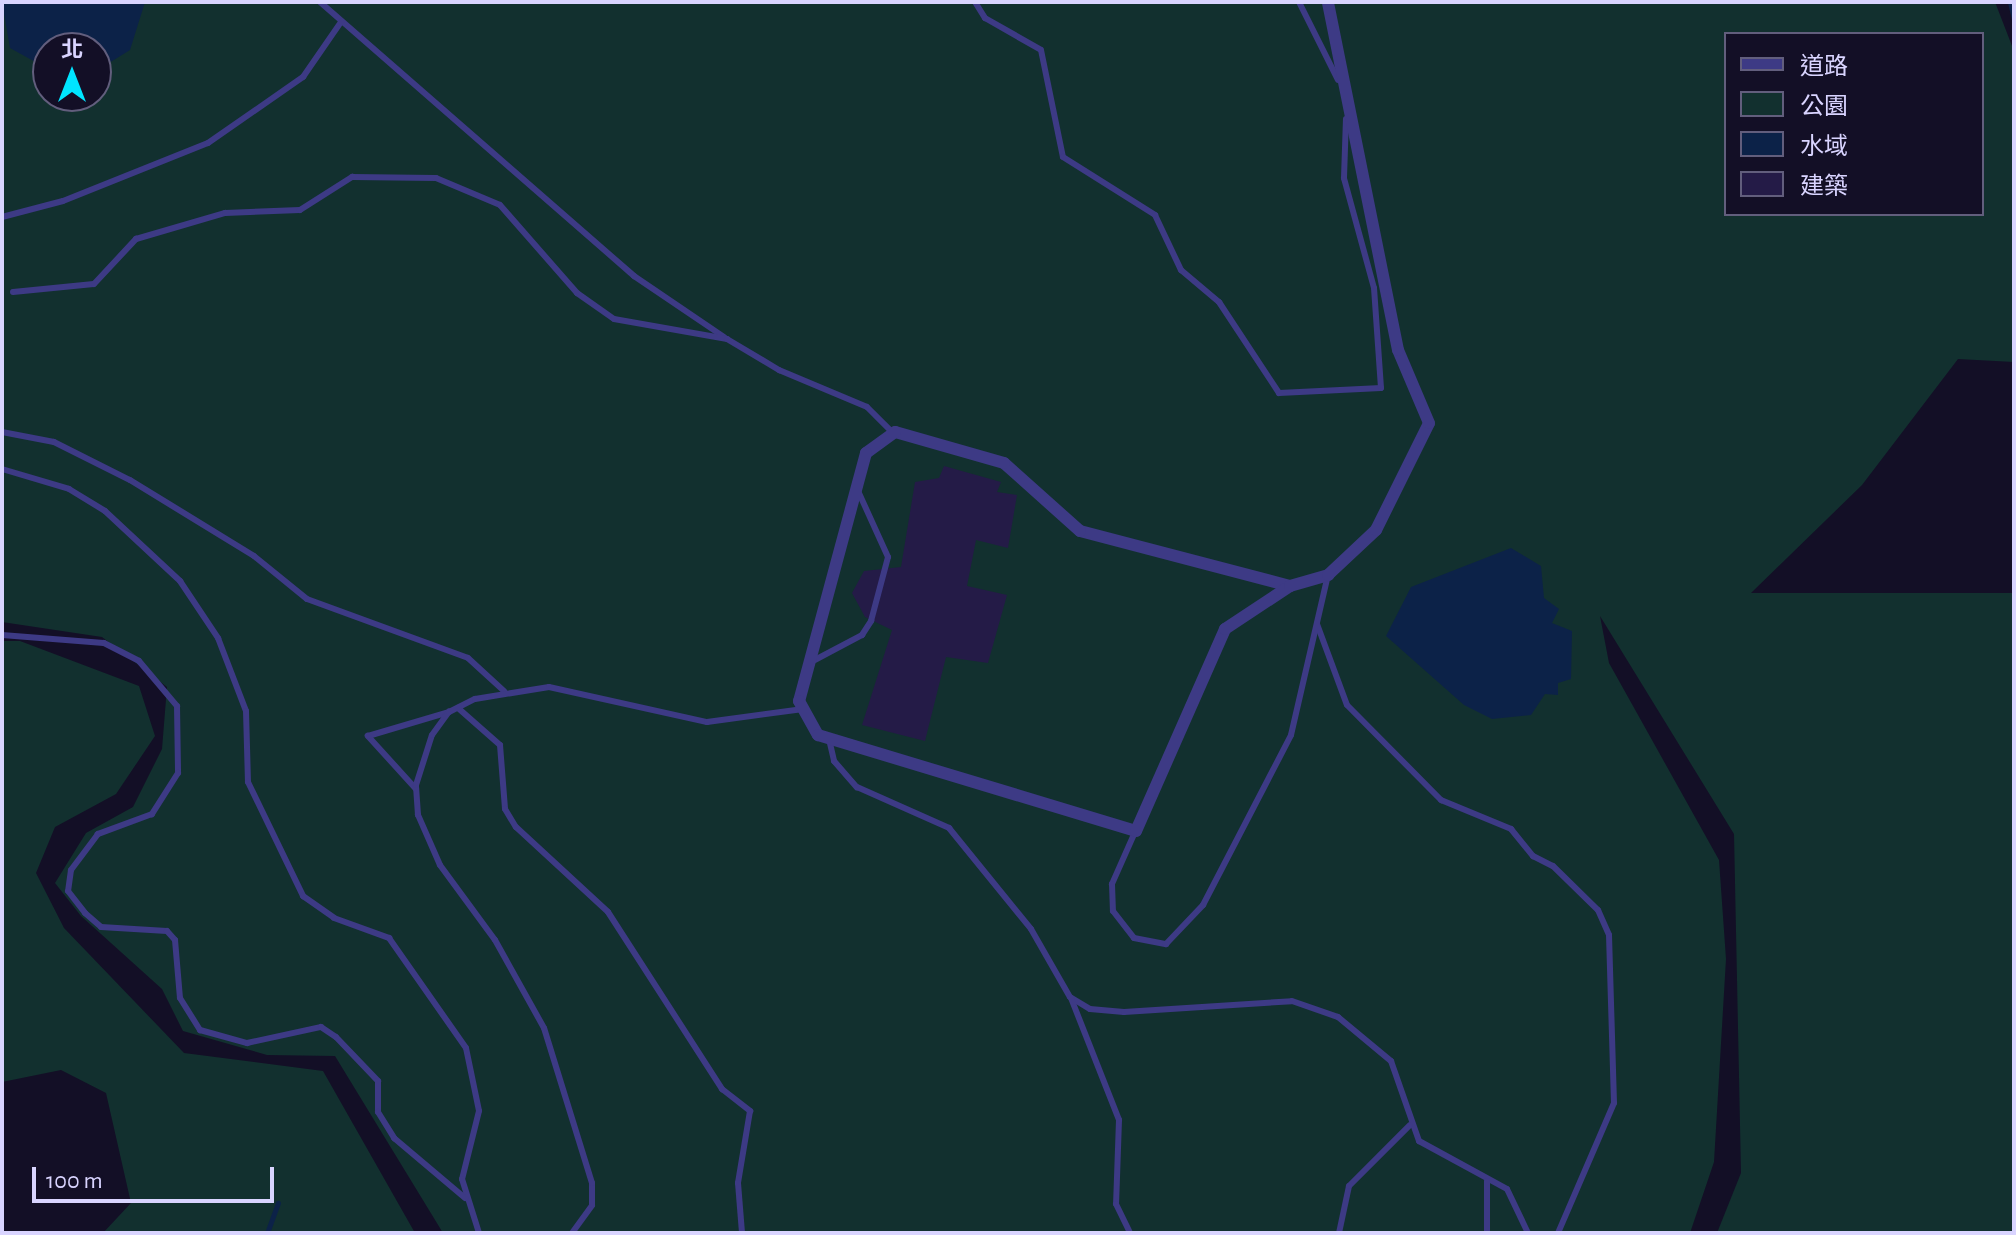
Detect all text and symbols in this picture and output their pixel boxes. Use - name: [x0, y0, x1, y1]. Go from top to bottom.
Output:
- north arrow: [32, 32, 112, 112]
- legend: [1724, 32, 1984, 216]
- text: 北: [61, 39, 83, 61]
- text: 道路: [1800, 55, 1848, 79]
- text: 公園: [1800, 95, 1848, 119]
- text: 水域: [1800, 135, 1848, 159]
- text: 建築: [1800, 175, 1848, 199]
- scale bar: [36, 1151, 278, 1201]
- text: 100 m: [46, 1169, 103, 1193]

